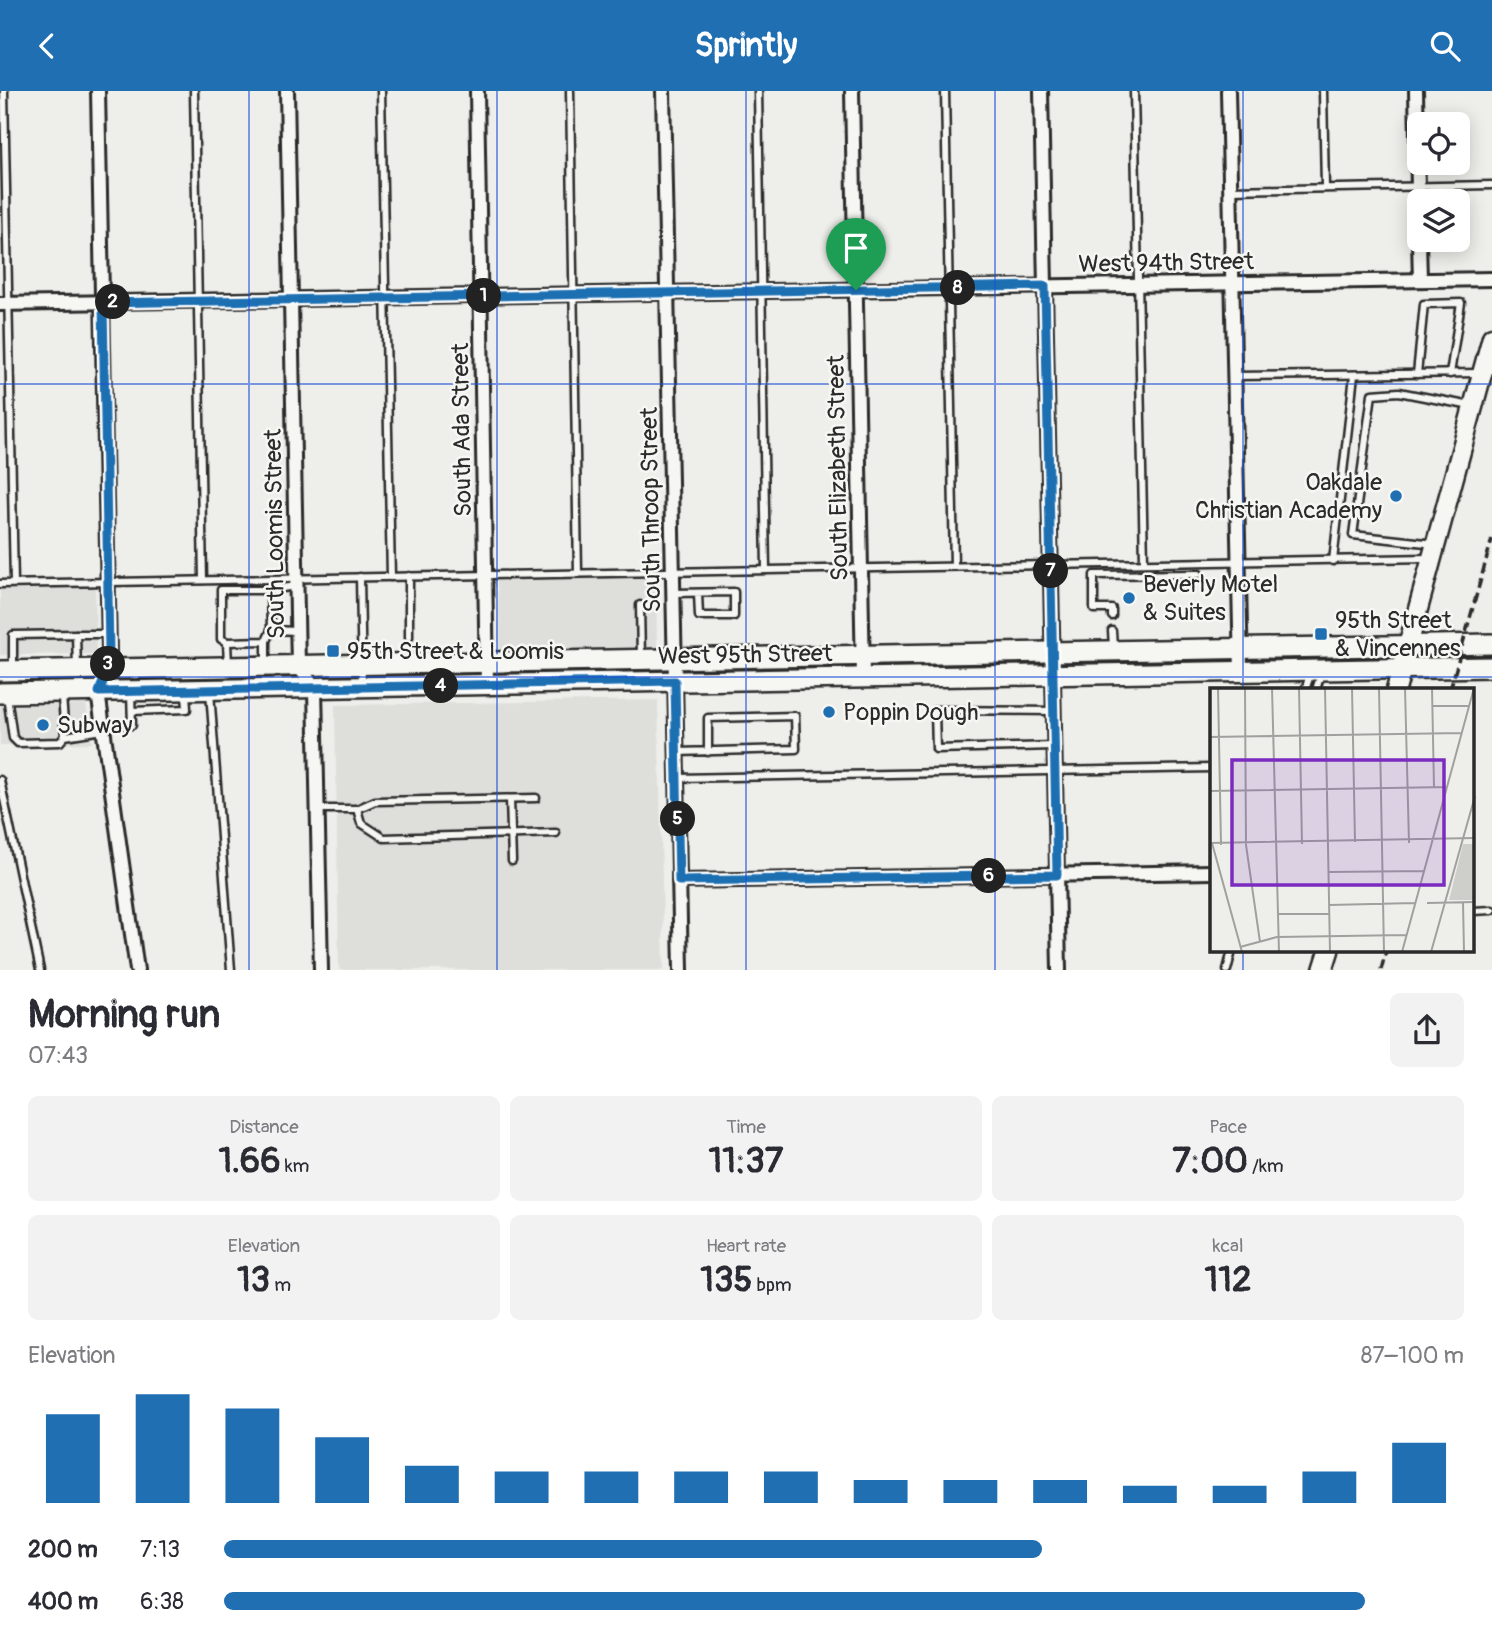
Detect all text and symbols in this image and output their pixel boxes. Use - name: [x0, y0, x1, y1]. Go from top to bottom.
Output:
- text: Sprintly: [695, 26, 797, 66]
- icon: back: [28, 27, 66, 65]
- icon: search: [1426, 27, 1464, 65]
- map controls: [1407, 112, 1470, 252]
- button: locate: [1407, 112, 1470, 175]
- button: layers: [1407, 189, 1470, 252]
- pin: [826, 218, 886, 290]
- icon: arrive: [837, 229, 875, 267]
- street label: West 94th Street: [1078, 247, 1254, 279]
- pin: 8: [940, 271, 976, 305]
- text: 8: [953, 275, 962, 299]
- pin: 1: [466, 279, 502, 313]
- text: 1: [480, 283, 487, 307]
- pin: 2: [96, 285, 130, 319]
- text: 2: [107, 289, 118, 313]
- street label: South Ada Street: [446, 342, 478, 517]
- street label: South Elizabeth Street: [822, 354, 854, 581]
- street label: South Throop Street: [635, 407, 667, 613]
- street label: South Loomis Street: [259, 428, 291, 639]
- place label: Oakdale Christian Academy: [1195, 468, 1382, 525]
- marker: Oakdale Christian Academy: [1388, 488, 1404, 504]
- pin: 7: [1034, 553, 1068, 589]
- text: 7: [1045, 558, 1056, 582]
- place label: Beverly Motel & Suites: [1143, 570, 1278, 627]
- marker: Beverly Motel & Suites: [1121, 590, 1137, 606]
- place label: 95th Street & Vincennes: [1335, 606, 1461, 663]
- marker: 95th Street & Vincennes: [1313, 626, 1329, 642]
- place label: 95th Street & Loomis: [347, 637, 564, 666]
- street label: West 95th Street: [657, 639, 833, 671]
- marker: 95th Street & Loomis: [325, 643, 341, 659]
- pin: 3: [90, 647, 126, 681]
- text: 3: [102, 651, 113, 675]
- pin: 4: [424, 669, 458, 703]
- text: 4: [435, 673, 446, 697]
- inset map: [1210, 688, 1474, 953]
- place label: Poppin Dough: [843, 698, 978, 727]
- marker: Poppin Dough: [821, 704, 837, 720]
- place label: Subway: [57, 711, 132, 740]
- marker: Subway: [35, 717, 51, 733]
- pin: 5: [660, 801, 696, 837]
- text: 5: [672, 806, 683, 830]
- pin: 6: [972, 859, 1006, 893]
- text: 6: [983, 863, 994, 887]
- text: Morning run: [28, 991, 220, 1039]
- button: share: [1390, 993, 1464, 1067]
- text: 07:43: [28, 1041, 88, 1070]
- text: Distance: [229, 1115, 299, 1139]
- text: Time: [726, 1115, 766, 1139]
- text: Pace: [1209, 1115, 1247, 1139]
- text: 1.66: [218, 1139, 281, 1183]
- text: 11:37: [709, 1139, 783, 1183]
- text: 7:00: [1172, 1139, 1248, 1183]
- text: km: [281, 1154, 310, 1178]
- text: /km: [1248, 1154, 1284, 1178]
- text: Elevation: [228, 1234, 300, 1258]
- text: Heart rate: [706, 1234, 786, 1258]
- text: kcal: [1213, 1234, 1243, 1258]
- text: 13: [237, 1258, 270, 1302]
- text: 135: [700, 1258, 752, 1302]
- text: 112: [1205, 1258, 1251, 1302]
- text: m: [270, 1273, 291, 1297]
- text: bpm: [752, 1273, 792, 1297]
- text: Elevation: [28, 1341, 116, 1370]
- text: 87–100 m: [1361, 1341, 1464, 1370]
- text: 200 m: [28, 1535, 98, 1564]
- text: 7:13: [140, 1535, 180, 1564]
- text: 400 m: [28, 1587, 98, 1616]
- text: 6:38: [140, 1587, 184, 1616]

